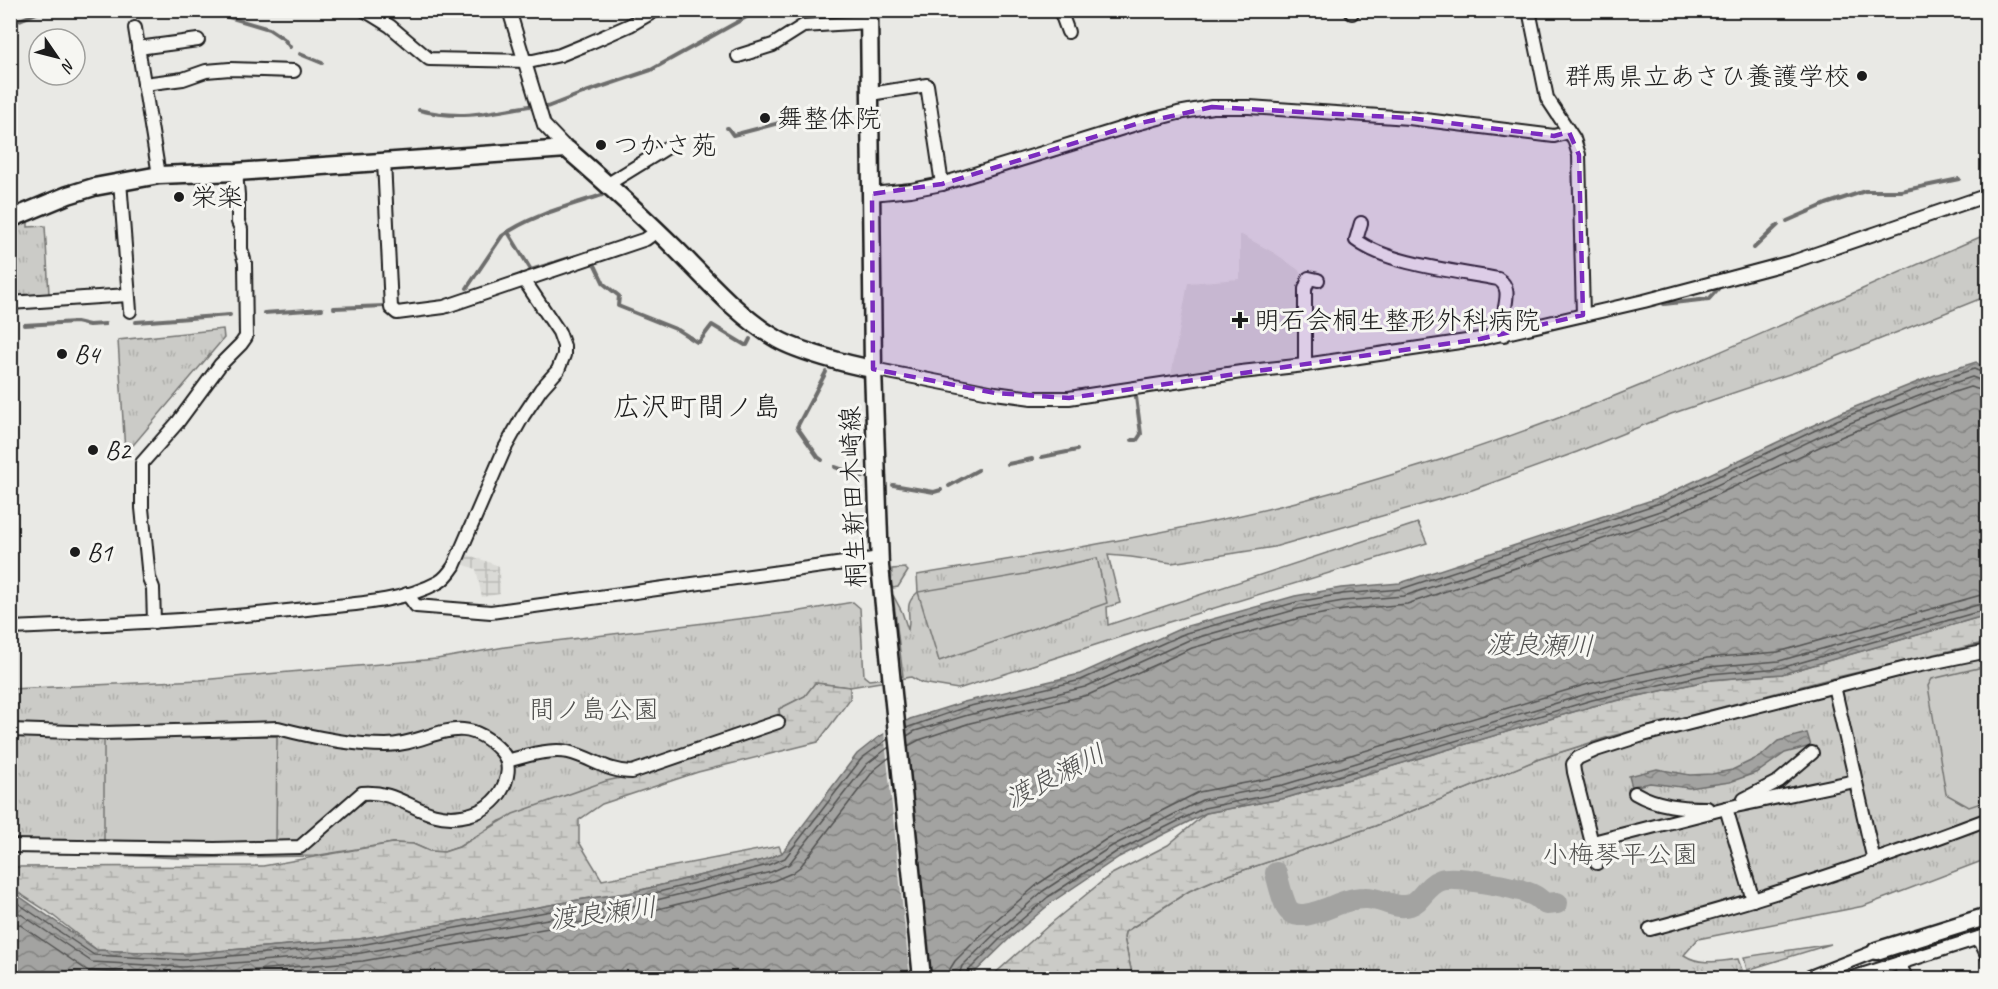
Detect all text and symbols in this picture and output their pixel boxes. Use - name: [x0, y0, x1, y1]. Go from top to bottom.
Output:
- north arrow: [27, 27, 87, 87]
- text: N: [56, 55, 80, 77]
- place label: 群馬県立あさひ養護学校: [1566, 60, 1850, 93]
- marker: 群馬県立あさひ養護学校: [1855, 69, 1869, 83]
- place label: 舞整体院: [777, 102, 881, 135]
- marker: 舞整体院: [758, 111, 772, 125]
- place label: つかさ苑: [613, 129, 717, 162]
- marker: つかさ苑: [594, 138, 608, 152]
- place label: 栄楽: [191, 181, 243, 214]
- marker: 栄楽: [172, 190, 186, 204]
- place label: 明石会桐生整形外科病院: [1254, 304, 1540, 337]
- marker: 明石会桐生整形外科病院: [1231, 311, 1249, 329]
- place label: B4: [74, 338, 102, 371]
- marker: B4: [55, 347, 69, 361]
- district label: 広沢町間ノ島: [613, 389, 781, 424]
- street label: 桐生新田木崎線: [833, 405, 873, 589]
- place label: B2: [105, 434, 133, 467]
- marker: B2: [86, 443, 100, 457]
- place label: B1: [87, 536, 114, 569]
- marker: B1: [68, 545, 82, 559]
- water label: 渡良瀬川: [1486, 627, 1594, 663]
- park label: 間ノ島公園: [529, 693, 659, 726]
- water label: 渡良瀬川: [999, 736, 1111, 816]
- park label: 小梅琴平公園: [1542, 838, 1698, 871]
- water label: 渡良瀬川: [547, 890, 659, 936]

